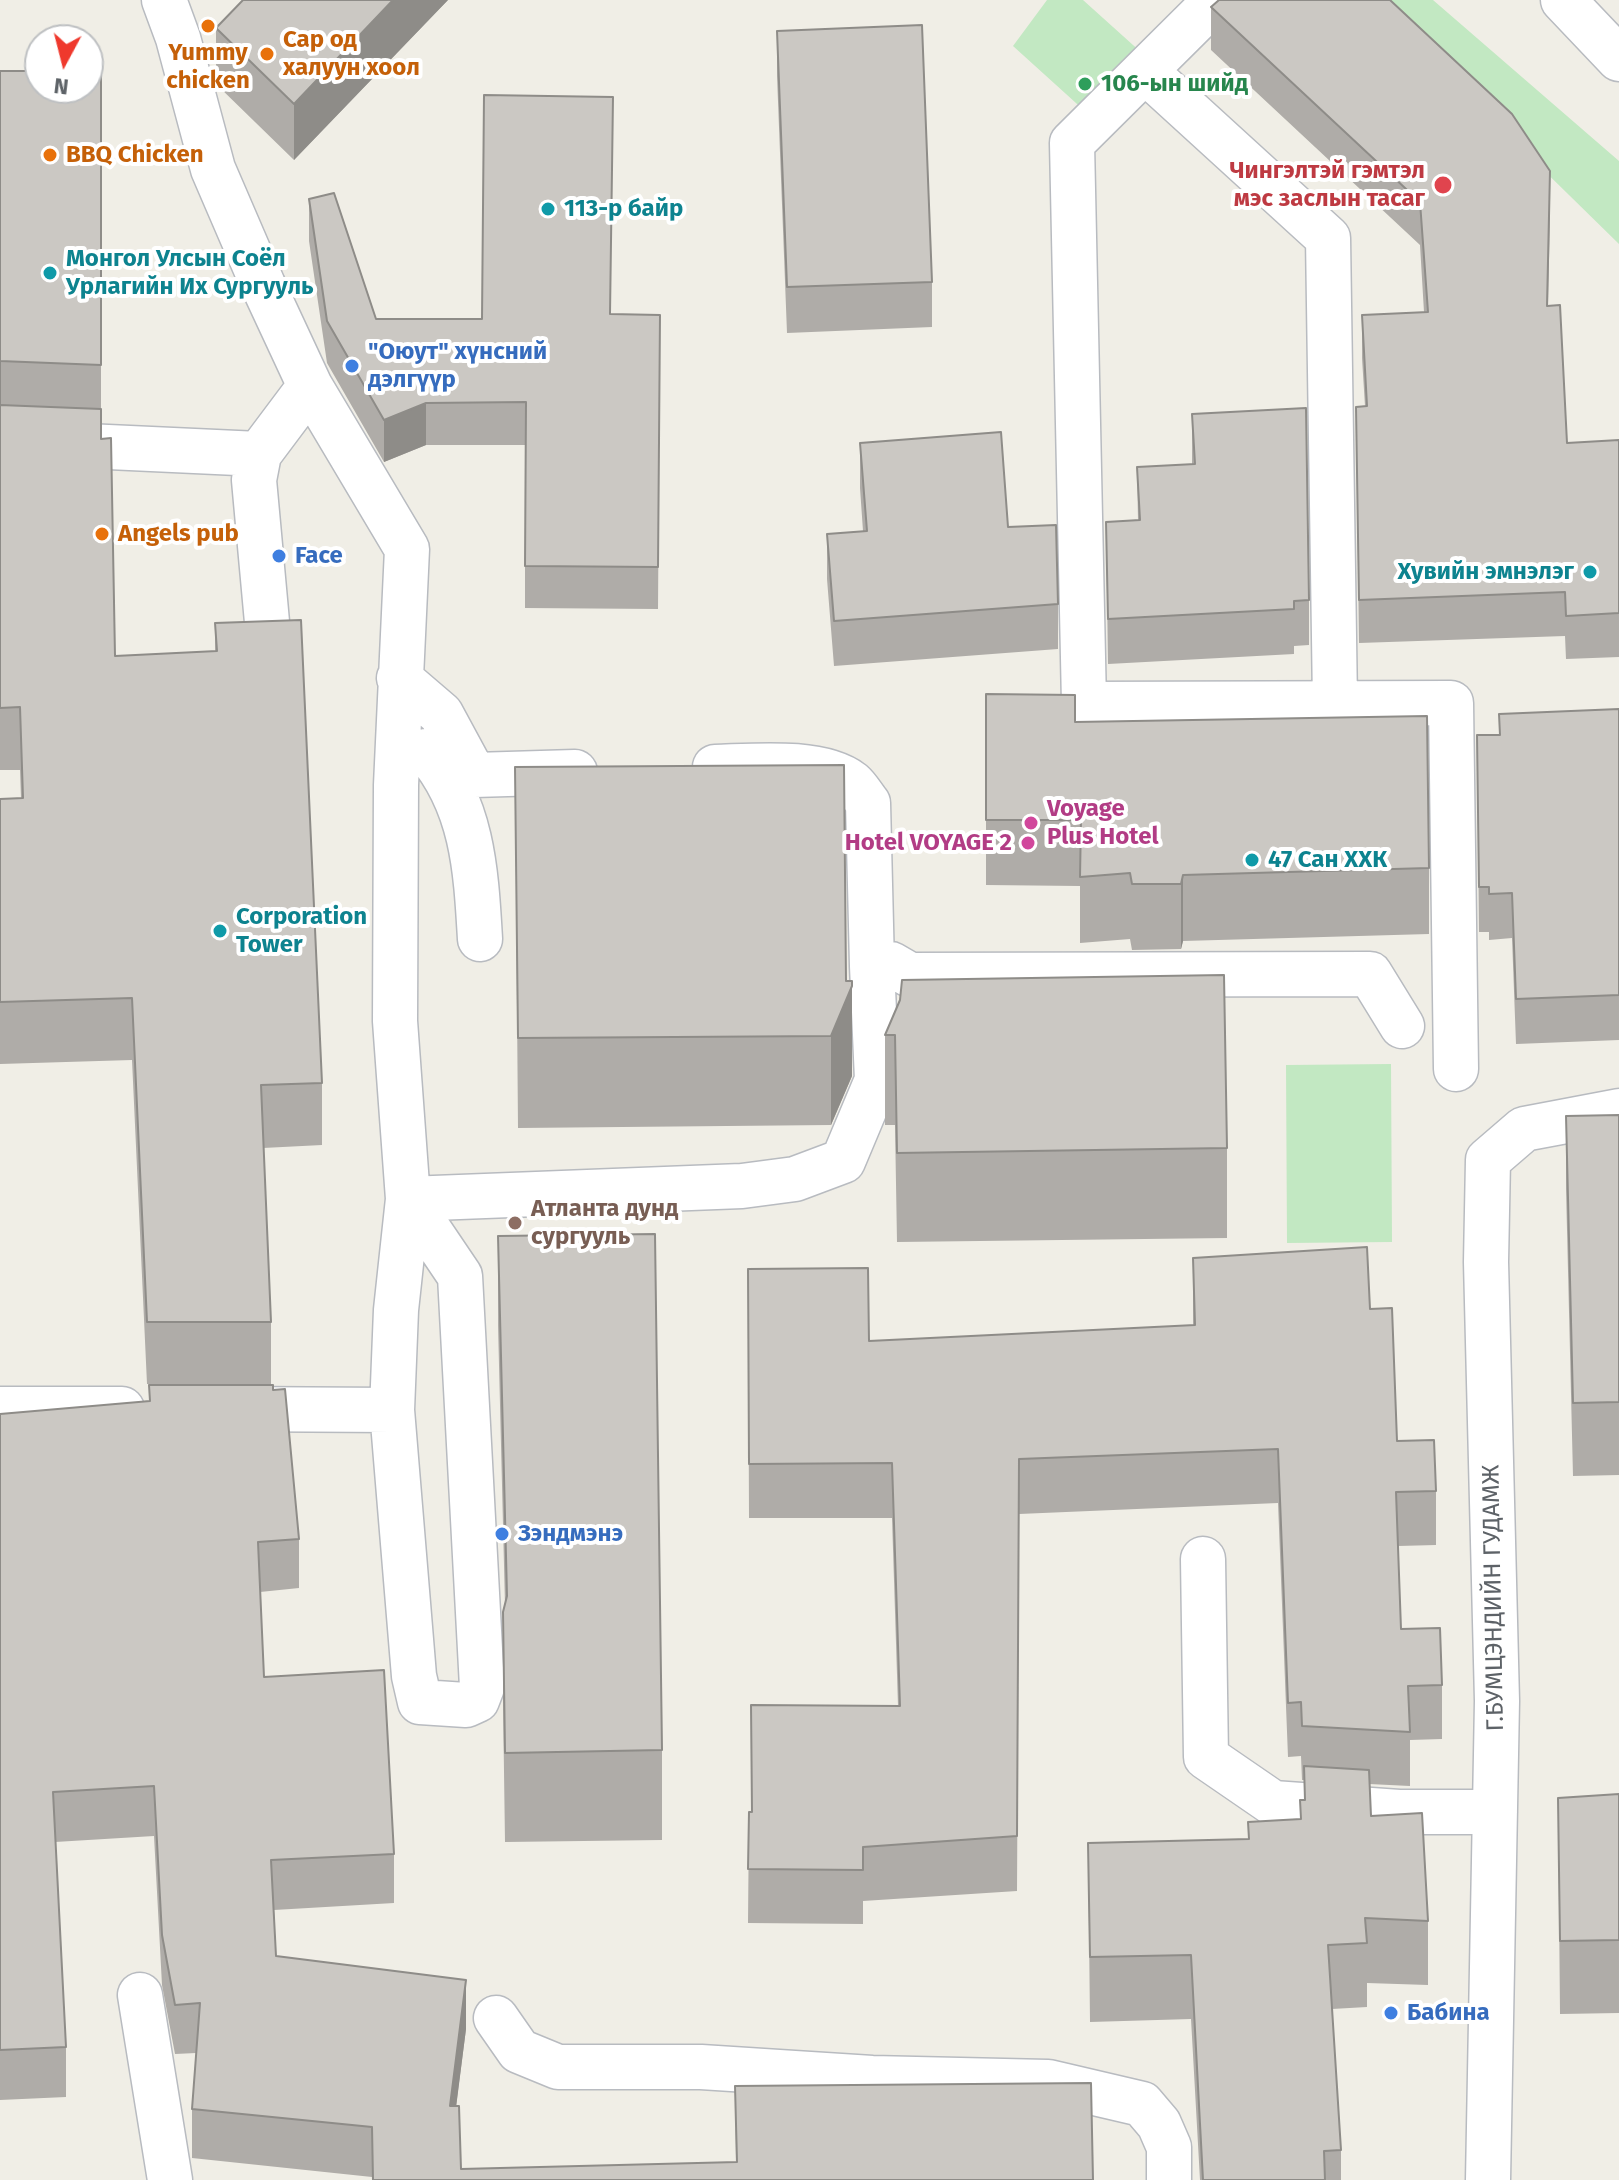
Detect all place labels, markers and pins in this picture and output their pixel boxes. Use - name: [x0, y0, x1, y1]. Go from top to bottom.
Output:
- marker: Yummy chicken: [199, 17, 217, 35]
- place label: Сар од халуун хоол: [283, 26, 420, 82]
- place label: Yummy chicken: [166, 39, 250, 95]
- marker: Сар од халуун хоол: [258, 45, 276, 63]
- place label: 106-ын шийд: [1101, 70, 1248, 98]
- marker: 106-ын шийд: [1076, 75, 1094, 93]
- place label: BBQ Chicken: [66, 141, 204, 169]
- marker: BBQ Chicken: [41, 146, 59, 164]
- place label: Чингэлтэй гэмтэл мэс заслын тасаг: [1230, 157, 1425, 213]
- marker: Чингэлтэй гэмтэл мэс заслын тасаг: [1432, 174, 1454, 196]
- place label: 113-р байр: [564, 195, 683, 223]
- marker: 113-р байр: [539, 200, 557, 218]
- place label: Mонгол Улсын Соёл Урлагийн Их Сургууль: [66, 245, 314, 301]
- marker: Mонгол Улсын Соёл Урлагийн Их Сургууль: [41, 264, 59, 282]
- place label: "Оюут" хүнсний дэлгүүр: [368, 338, 547, 394]
- marker: "Оюут" хүнсний дэлгүүр: [343, 357, 361, 375]
- place label: Angels pub: [118, 520, 239, 548]
- marker: Angels pub: [93, 525, 111, 543]
- place label: Face: [295, 542, 343, 570]
- marker: Face: [270, 547, 288, 565]
- place label: Хувийн эмнэлэг: [1398, 558, 1574, 586]
- marker: Хувийн эмнэлэг: [1581, 563, 1599, 581]
- place label: Voyage Plus Hotel: [1047, 795, 1159, 851]
- marker: Voyage Plus Hotel: [1022, 814, 1040, 832]
- place label: Hotel VOYAGE 2: [845, 829, 1012, 857]
- marker: Hotel VOYAGE 2: [1019, 834, 1037, 852]
- place label: 47 Сан ХХК: [1268, 846, 1387, 874]
- marker: 47 Сан ХХК: [1243, 851, 1261, 869]
- place label: Corporation Tower: [236, 903, 367, 959]
- marker: Corporation Tower: [211, 922, 229, 940]
- place label: Атланта дунд сургууль: [531, 1195, 678, 1251]
- marker: Атланта дунд сургууль: [506, 1214, 524, 1232]
- place label: Зэндмэнэ: [518, 1520, 623, 1548]
- marker: Зэндмэнэ: [493, 1525, 511, 1543]
- place label: Бабина: [1407, 1999, 1490, 2027]
- marker: Бабина: [1382, 2004, 1400, 2022]

